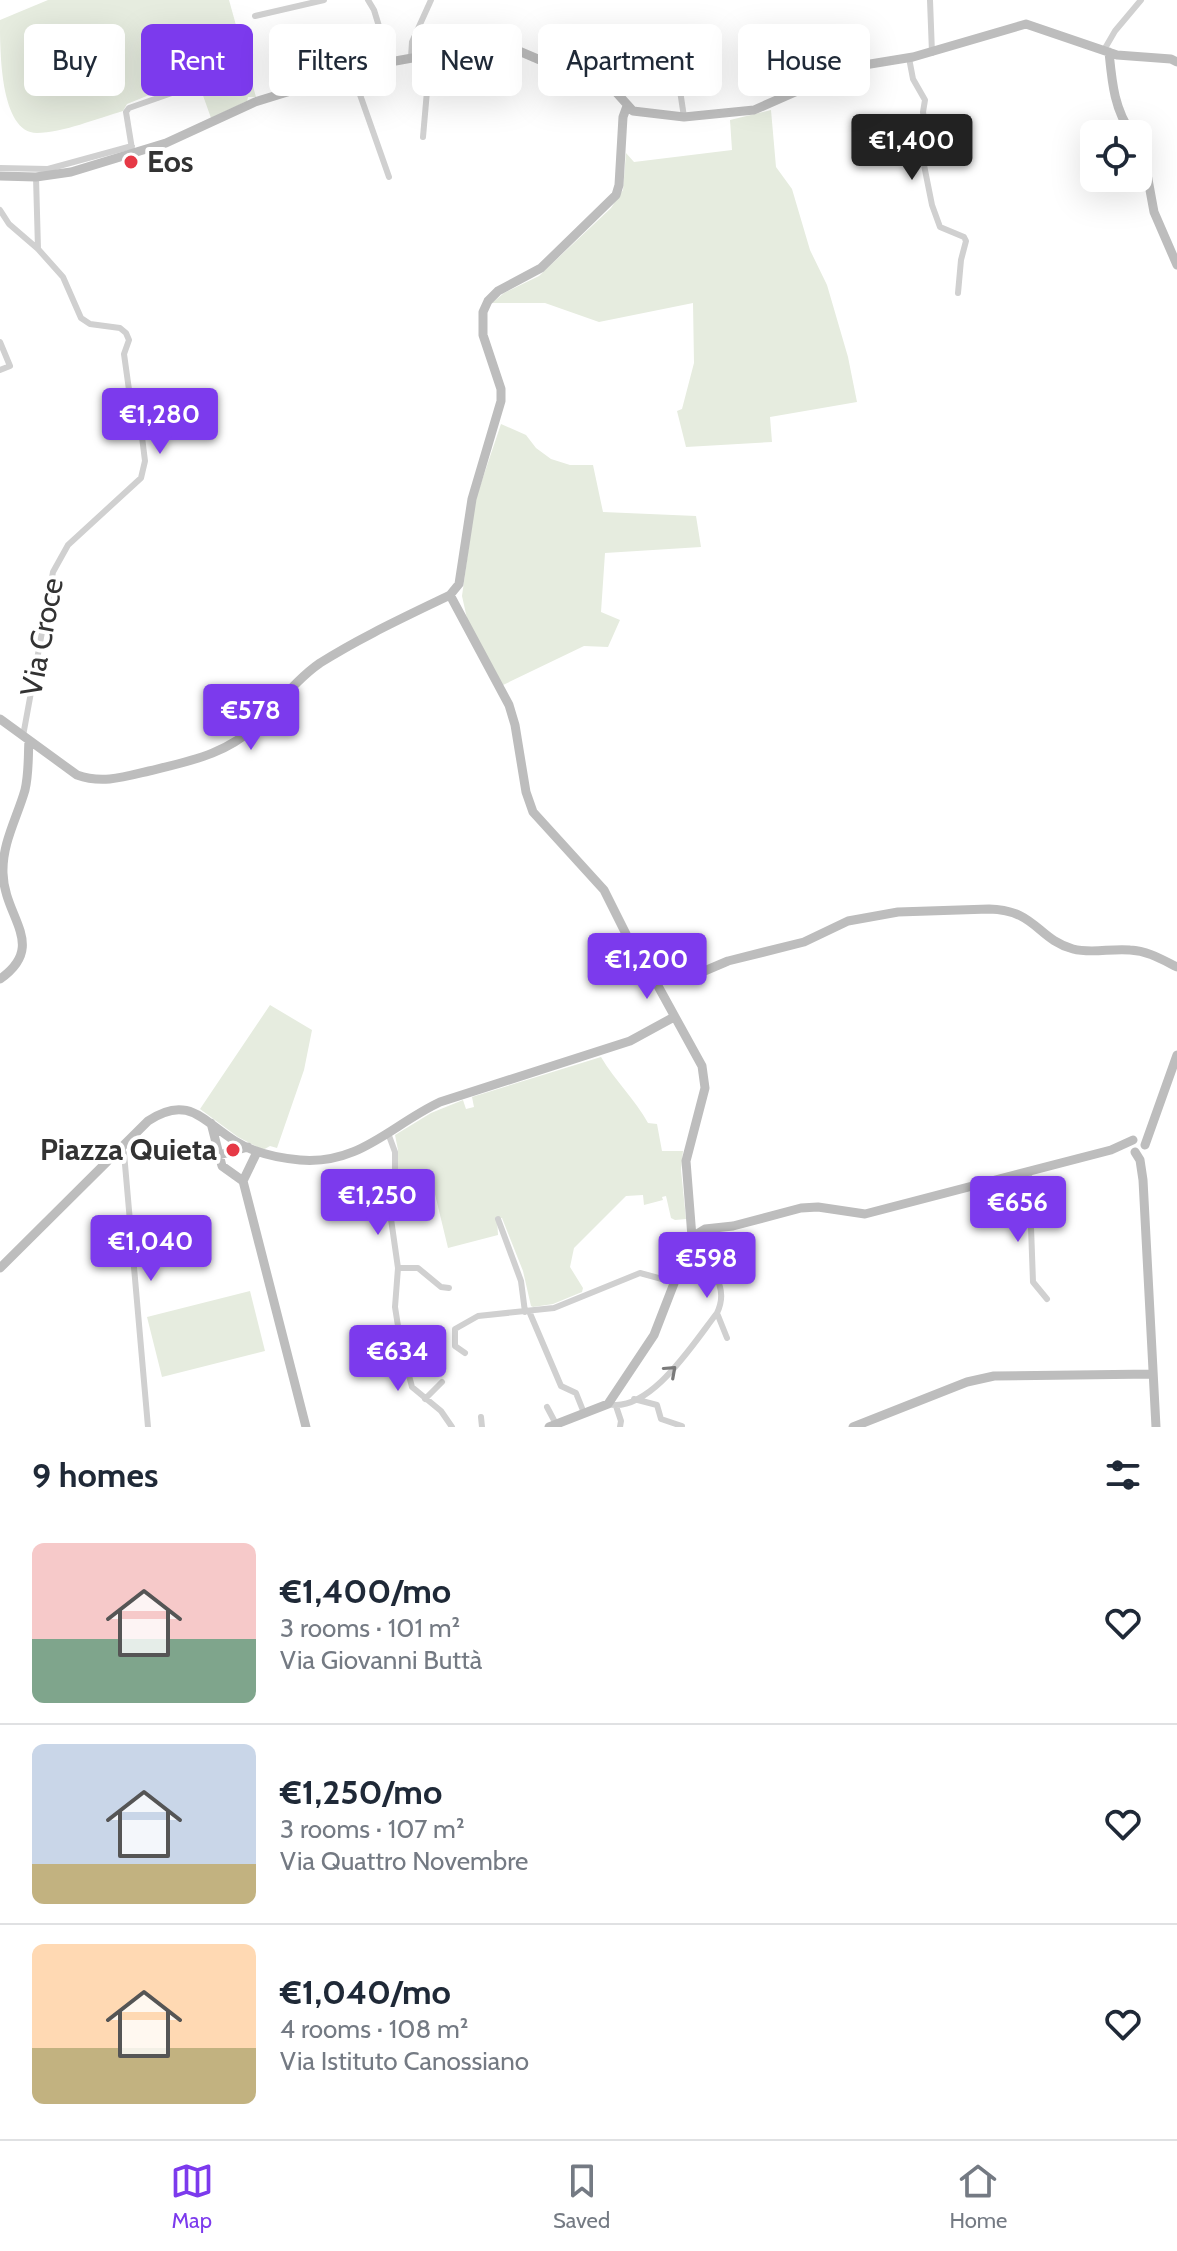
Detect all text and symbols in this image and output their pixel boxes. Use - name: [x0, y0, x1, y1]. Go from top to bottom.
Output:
- chip: Buy: [24, 24, 125, 96]
- chip: Rent: [141, 24, 253, 96]
- chip: Filters: [269, 24, 396, 96]
- chip: New: [412, 24, 522, 96]
- chip: Apartment: [538, 24, 722, 96]
- chip: House: [738, 24, 870, 96]
- pin: €1,400: [847, 114, 977, 182]
- map controls: [1080, 120, 1152, 192]
- button: locate: [1080, 120, 1152, 192]
- text: €1,400: [869, 124, 955, 156]
- place label: Eos: [147, 143, 194, 180]
- marker: Eos: [122, 153, 140, 171]
- pin: €1,280: [95, 388, 225, 456]
- text: €1,280: [120, 398, 200, 430]
- street label: Via Croce: [12, 575, 71, 699]
- pin: €578: [204, 684, 298, 752]
- text: €578: [221, 694, 281, 726]
- pin: €1,200: [582, 933, 712, 1001]
- text: €1,200: [606, 943, 688, 975]
- place label: Piazza Quieta: [40, 1131, 217, 1168]
- marker: Piazza Quieta: [224, 1141, 242, 1159]
- pin: €1,250: [313, 1169, 443, 1237]
- pin: €656: [971, 1176, 1065, 1244]
- text: €1,250: [339, 1179, 417, 1211]
- text: €656: [988, 1186, 1048, 1218]
- pin: €1,040: [86, 1215, 216, 1283]
- text: €1,040: [109, 1225, 193, 1257]
- pin: €598: [660, 1232, 754, 1300]
- text: €598: [677, 1242, 737, 1274]
- pin: €634: [351, 1325, 445, 1393]
- text: €634: [367, 1335, 429, 1367]
- one-way arrow: [662, 1367, 677, 1381]
- icon: filters: [1101, 1453, 1145, 1497]
- text: 9 homes: [32, 1454, 158, 1496]
- text: €1,400/mo: [280, 1570, 451, 1612]
- icon: home: [96, 1575, 192, 1671]
- icon: heart: [1101, 1601, 1145, 1645]
- text: 3 rooms · 101 m²: [280, 1612, 460, 1644]
- text: Via Giovanni Buttà: [280, 1644, 482, 1676]
- text: €1,250/mo: [280, 1771, 442, 1813]
- icon: home: [96, 1776, 192, 1872]
- icon: heart: [1101, 1802, 1145, 1846]
- text: 3 rooms · 107 m²: [280, 1813, 465, 1845]
- text: Via Quattro Novembre: [280, 1845, 528, 1877]
- text: €1,040/mo: [280, 1971, 451, 2013]
- icon: home: [96, 1976, 192, 2072]
- icon: heart: [1101, 2002, 1145, 2046]
- text: 4 rooms · 108 m²: [280, 2013, 468, 2045]
- text: Via Istituto Canossiano: [280, 2045, 529, 2077]
- tab: Map: [170, 2159, 214, 2234]
- tab: Saved: [553, 2159, 610, 2234]
- tab: Home: [949, 2159, 1007, 2234]

